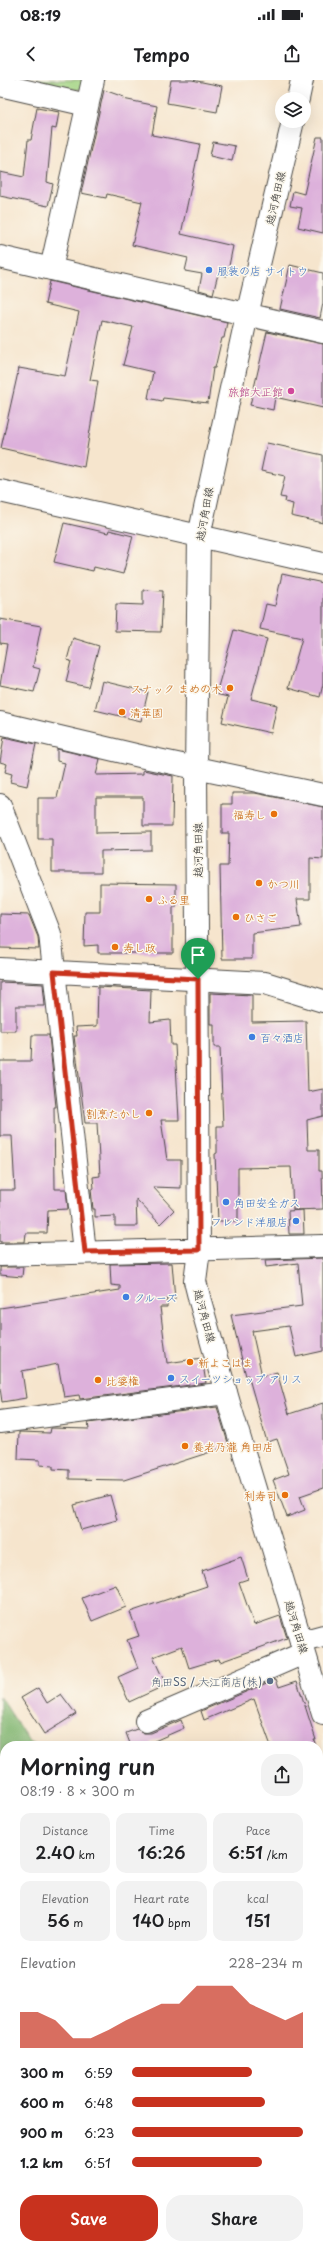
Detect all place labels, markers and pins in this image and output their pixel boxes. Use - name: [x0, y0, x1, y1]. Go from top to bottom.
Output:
- place label: 服装の店 サイトウ: [217, 262, 308, 279]
- marker: 服装の店 サイトウ: [204, 265, 214, 275]
- place label: 旅館大正館: [228, 383, 283, 400]
- marker: 旅館大正館: [286, 386, 296, 396]
- place label: スナック まめの木: [131, 680, 222, 697]
- marker: スナック まめの木: [225, 683, 235, 693]
- place label: 清華園: [130, 704, 163, 721]
- marker: 清華園: [117, 707, 127, 717]
- place label: 福寿し: [233, 806, 266, 823]
- marker: 福寿し: [269, 809, 279, 819]
- place label: かつ川: [267, 875, 300, 892]
- marker: かつ川: [254, 878, 264, 888]
- place label: ふる里: [157, 891, 190, 908]
- marker: ふる里: [144, 894, 154, 904]
- place label: ひさご: [244, 909, 277, 926]
- marker: ひさご: [231, 912, 241, 922]
- pin: [181, 938, 215, 979]
- place label: 寿し政: [123, 939, 156, 956]
- marker: 寿し政: [110, 942, 120, 952]
- place label: 百々酒店: [260, 1029, 304, 1046]
- marker: 百々酒店: [247, 1032, 257, 1042]
- place label: 割烹たかし: [86, 1105, 141, 1122]
- marker: 割烹たかし: [144, 1108, 154, 1118]
- place label: 角田安全ガス: [234, 1194, 300, 1211]
- marker: 角田安全ガス: [221, 1197, 231, 1207]
- place label: フレンド洋服店: [211, 1213, 288, 1230]
- marker: フレンド洋服店: [291, 1216, 301, 1226]
- place label: クルーズ: [134, 1289, 177, 1306]
- marker: クルーズ: [121, 1292, 131, 1302]
- place label: 新よこはま: [198, 1354, 253, 1371]
- marker: 新よこはま: [185, 1357, 195, 1367]
- place label: スイーツショップ アリス: [179, 1370, 302, 1387]
- place label: 比婆権: [106, 1372, 139, 1389]
- marker: スイーツショップ アリス: [166, 1373, 176, 1383]
- marker: 比婆権: [93, 1375, 103, 1385]
- place label: 養老乃瀧 角田店: [193, 1438, 274, 1455]
- marker: 養老乃瀧 角田店: [180, 1441, 190, 1451]
- place label: 利寿司: [244, 1487, 277, 1504]
- marker: 利寿司: [280, 1490, 290, 1500]
- place label: 角田SS / 大江商店(株): [151, 1673, 262, 1690]
- marker: 角田SS / 大江商店(株): [265, 1676, 275, 1686]

